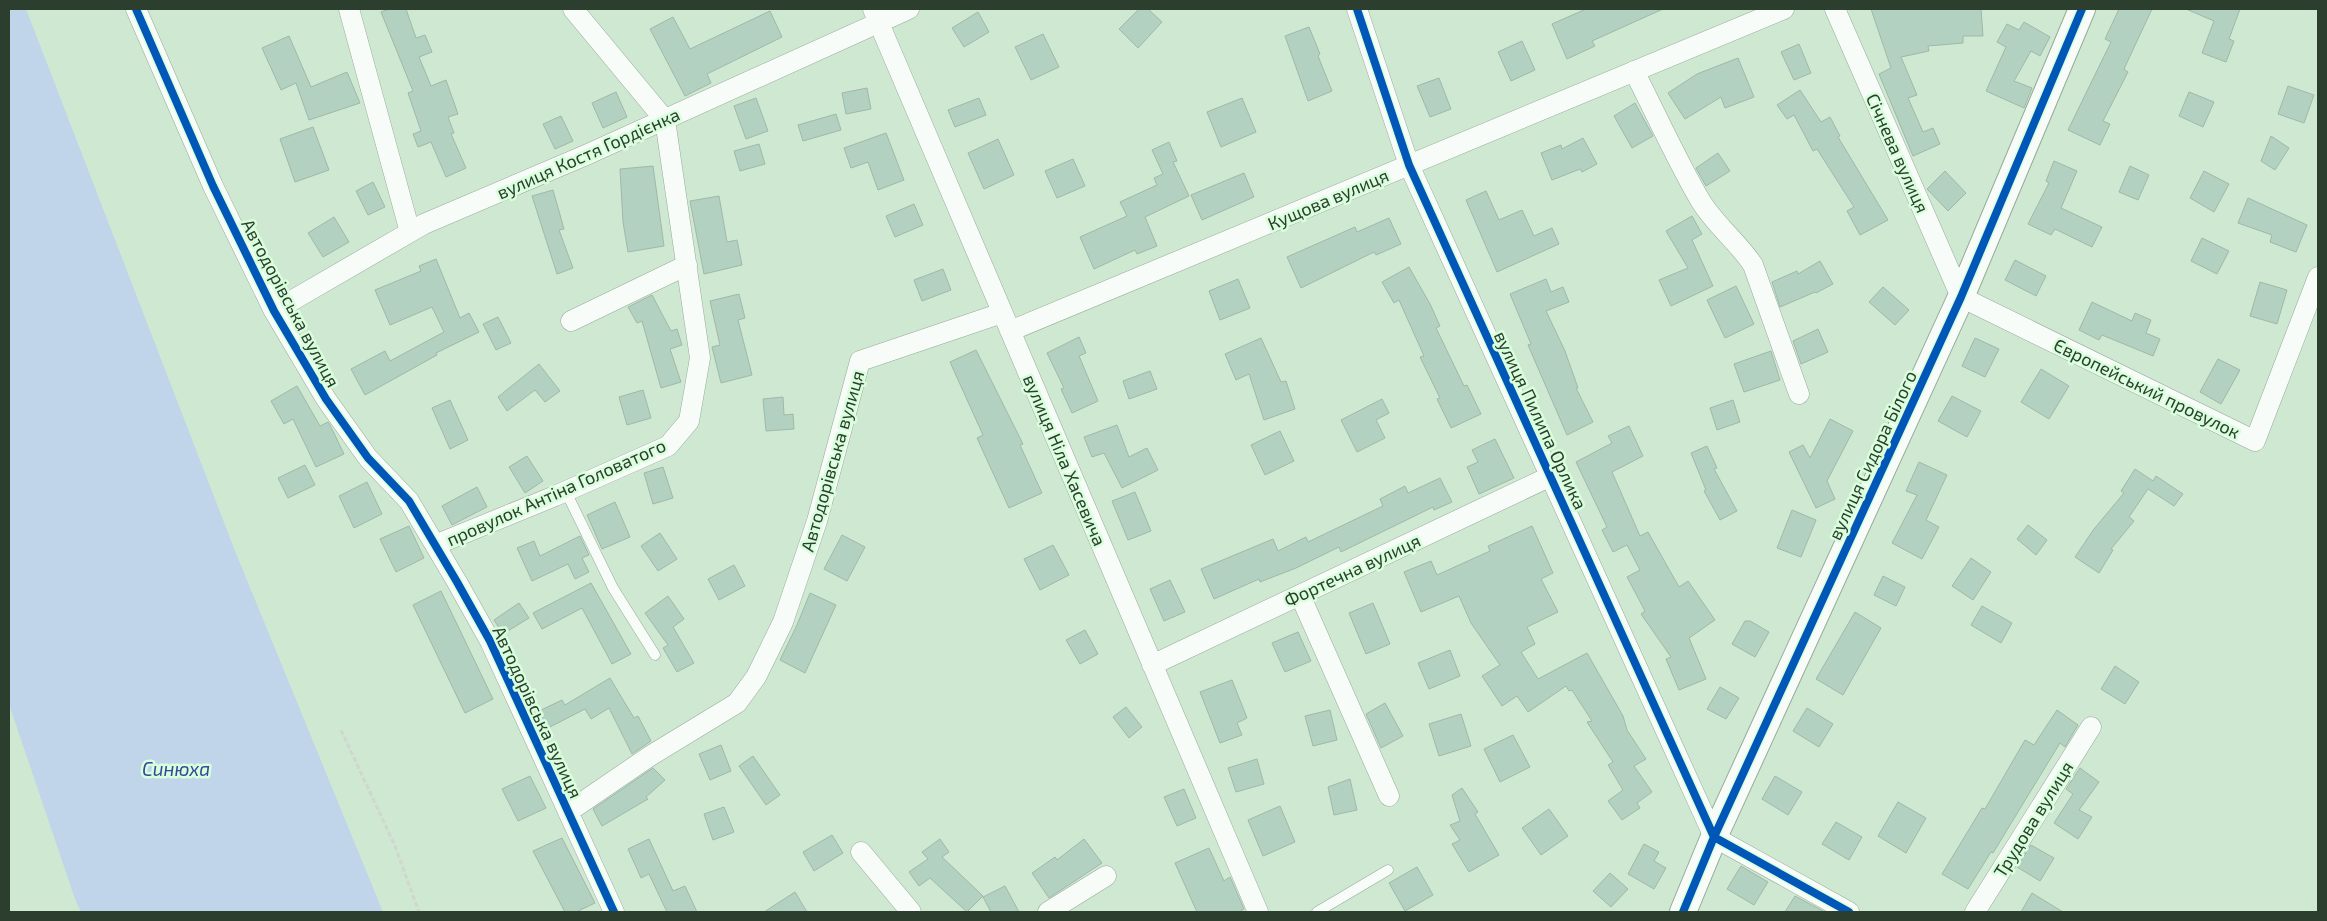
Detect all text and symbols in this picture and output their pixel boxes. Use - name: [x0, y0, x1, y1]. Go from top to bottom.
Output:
- street label: Січнева вулиця: [1862, 90, 1934, 216]
- street label: вулиця Костя Гордієнка: [493, 103, 683, 203]
- street label: Кущова вулиця: [1264, 164, 1392, 234]
- street label: Автодорівська вулиця: [237, 215, 345, 391]
- street label: вулиця Пилипа Орлика: [1490, 327, 1592, 513]
- street label: Європейський провулок: [2050, 333, 2244, 443]
- street label: вулиця Сидора Білого: [1823, 367, 1921, 543]
- street label: Автодорівська вулиця: [796, 368, 868, 554]
- street label: вулиця Ніла Хасевича: [1019, 371, 1111, 549]
- street label: провулок Антіна Головатого: [443, 434, 669, 550]
- street label: Фортечна вулиця: [1280, 529, 1424, 611]
- street label: Автодорівська вулиця: [488, 622, 588, 802]
- water label: Синюха: [142, 757, 210, 780]
- street label: Трудова вулиця: [1988, 757, 2078, 881]

